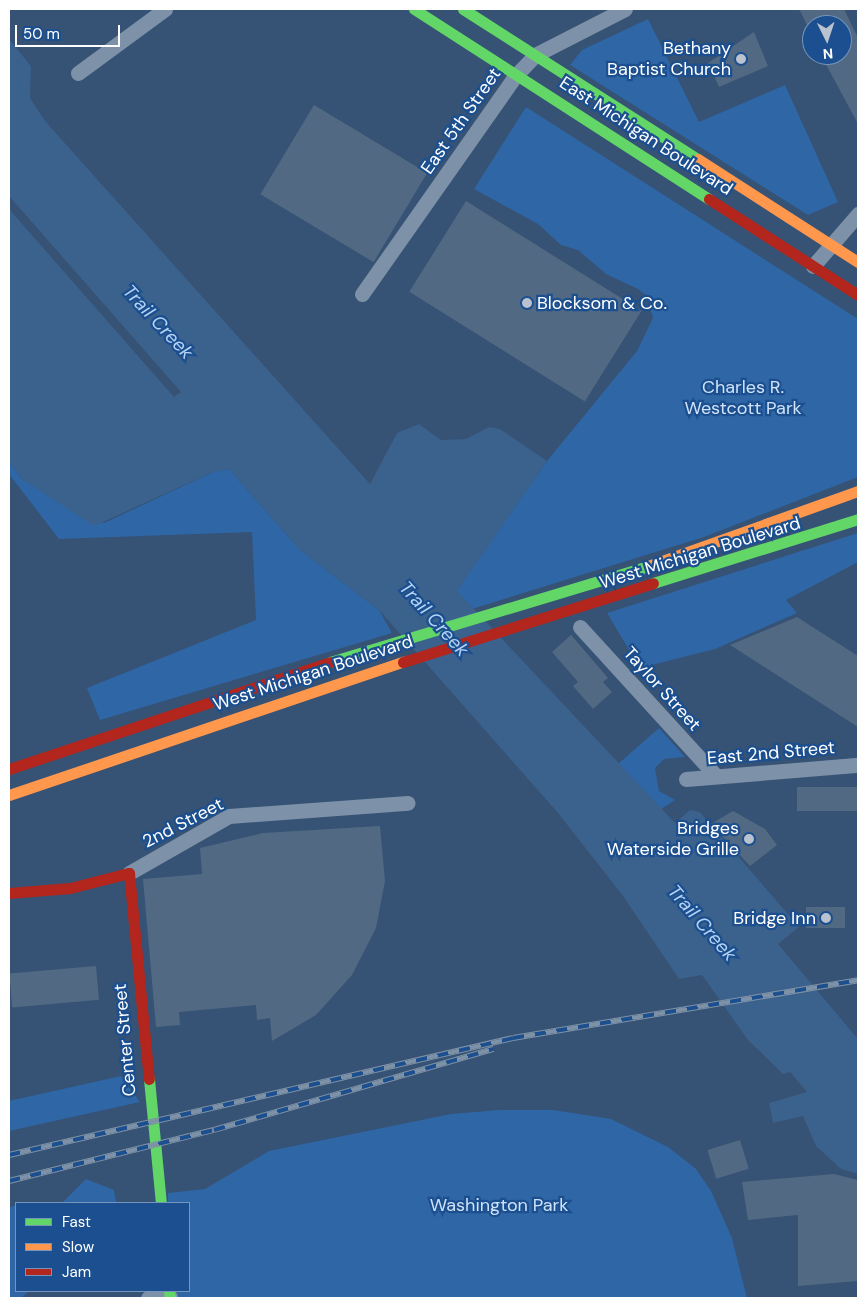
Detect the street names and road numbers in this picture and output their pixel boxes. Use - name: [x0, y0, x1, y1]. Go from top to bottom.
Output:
- street label: East 5th Street: [416, 64, 506, 178]
- street label: East Michigan Boulevard: [555, 72, 737, 200]
- street label: West Michigan Boulevard: [597, 512, 803, 594]
- street label: West Michigan Boulevard: [210, 630, 416, 716]
- street label: Taylor Street: [619, 643, 705, 735]
- street label: East 2nd Street: [706, 737, 836, 769]
- street label: 2nd Street: [139, 793, 227, 853]
- street label: Center Street: [109, 983, 141, 1097]

